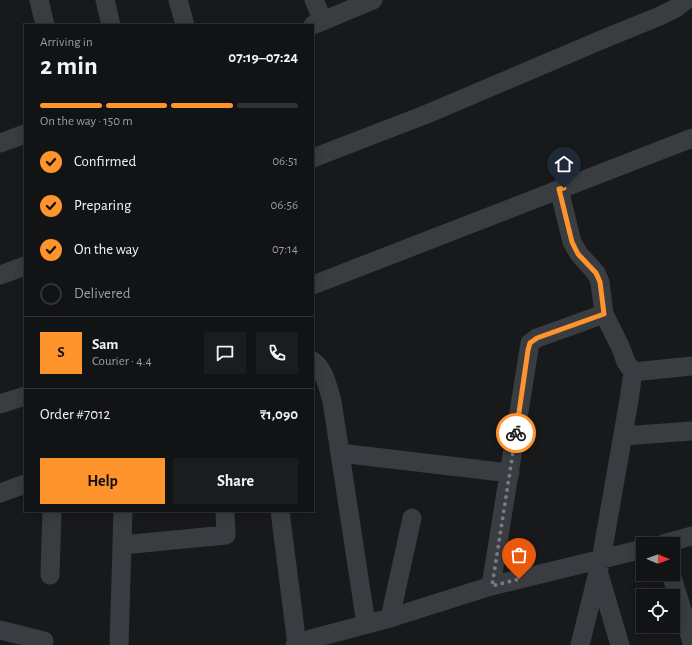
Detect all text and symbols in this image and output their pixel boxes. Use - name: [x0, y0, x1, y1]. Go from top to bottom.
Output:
- text: Arriving in: [40, 36, 93, 49]
- text: 07:19–07:24: [228, 50, 298, 65]
- text: 2 min: [40, 53, 98, 79]
- text: On the way · 150 m: [40, 115, 133, 128]
- pin: [547, 147, 581, 188]
- icon: check: [40, 151, 62, 173]
- icon: home: [553, 153, 575, 175]
- text: Confirmed: [74, 154, 136, 169]
- text: 06:51: [272, 155, 298, 168]
- icon: check: [40, 195, 62, 217]
- text: Preparing: [74, 198, 131, 213]
- text: 06:56: [271, 199, 298, 212]
- icon: check: [40, 239, 62, 261]
- text: On the way: [74, 242, 139, 257]
- text: 07:14: [272, 243, 298, 256]
- text: Delivered: [74, 286, 131, 301]
- button: chat: [204, 332, 246, 374]
- button: phone: [256, 332, 298, 374]
- text: Sam: [92, 337, 118, 352]
- text: S: [57, 345, 65, 360]
- text: Courier · 4.4: [92, 355, 152, 368]
- text: Order #7012: [40, 407, 110, 422]
- text: ₹1,090: [260, 407, 298, 422]
- courier: [496, 413, 536, 453]
- icon: bike: [505, 422, 527, 444]
- button: Help: [40, 458, 165, 504]
- button: Share: [173, 458, 298, 504]
- north arrow: [636, 537, 680, 581]
- map controls: [636, 537, 680, 633]
- pin: [502, 538, 536, 579]
- icon: bag: [508, 544, 530, 566]
- button: locate: [636, 589, 680, 633]

